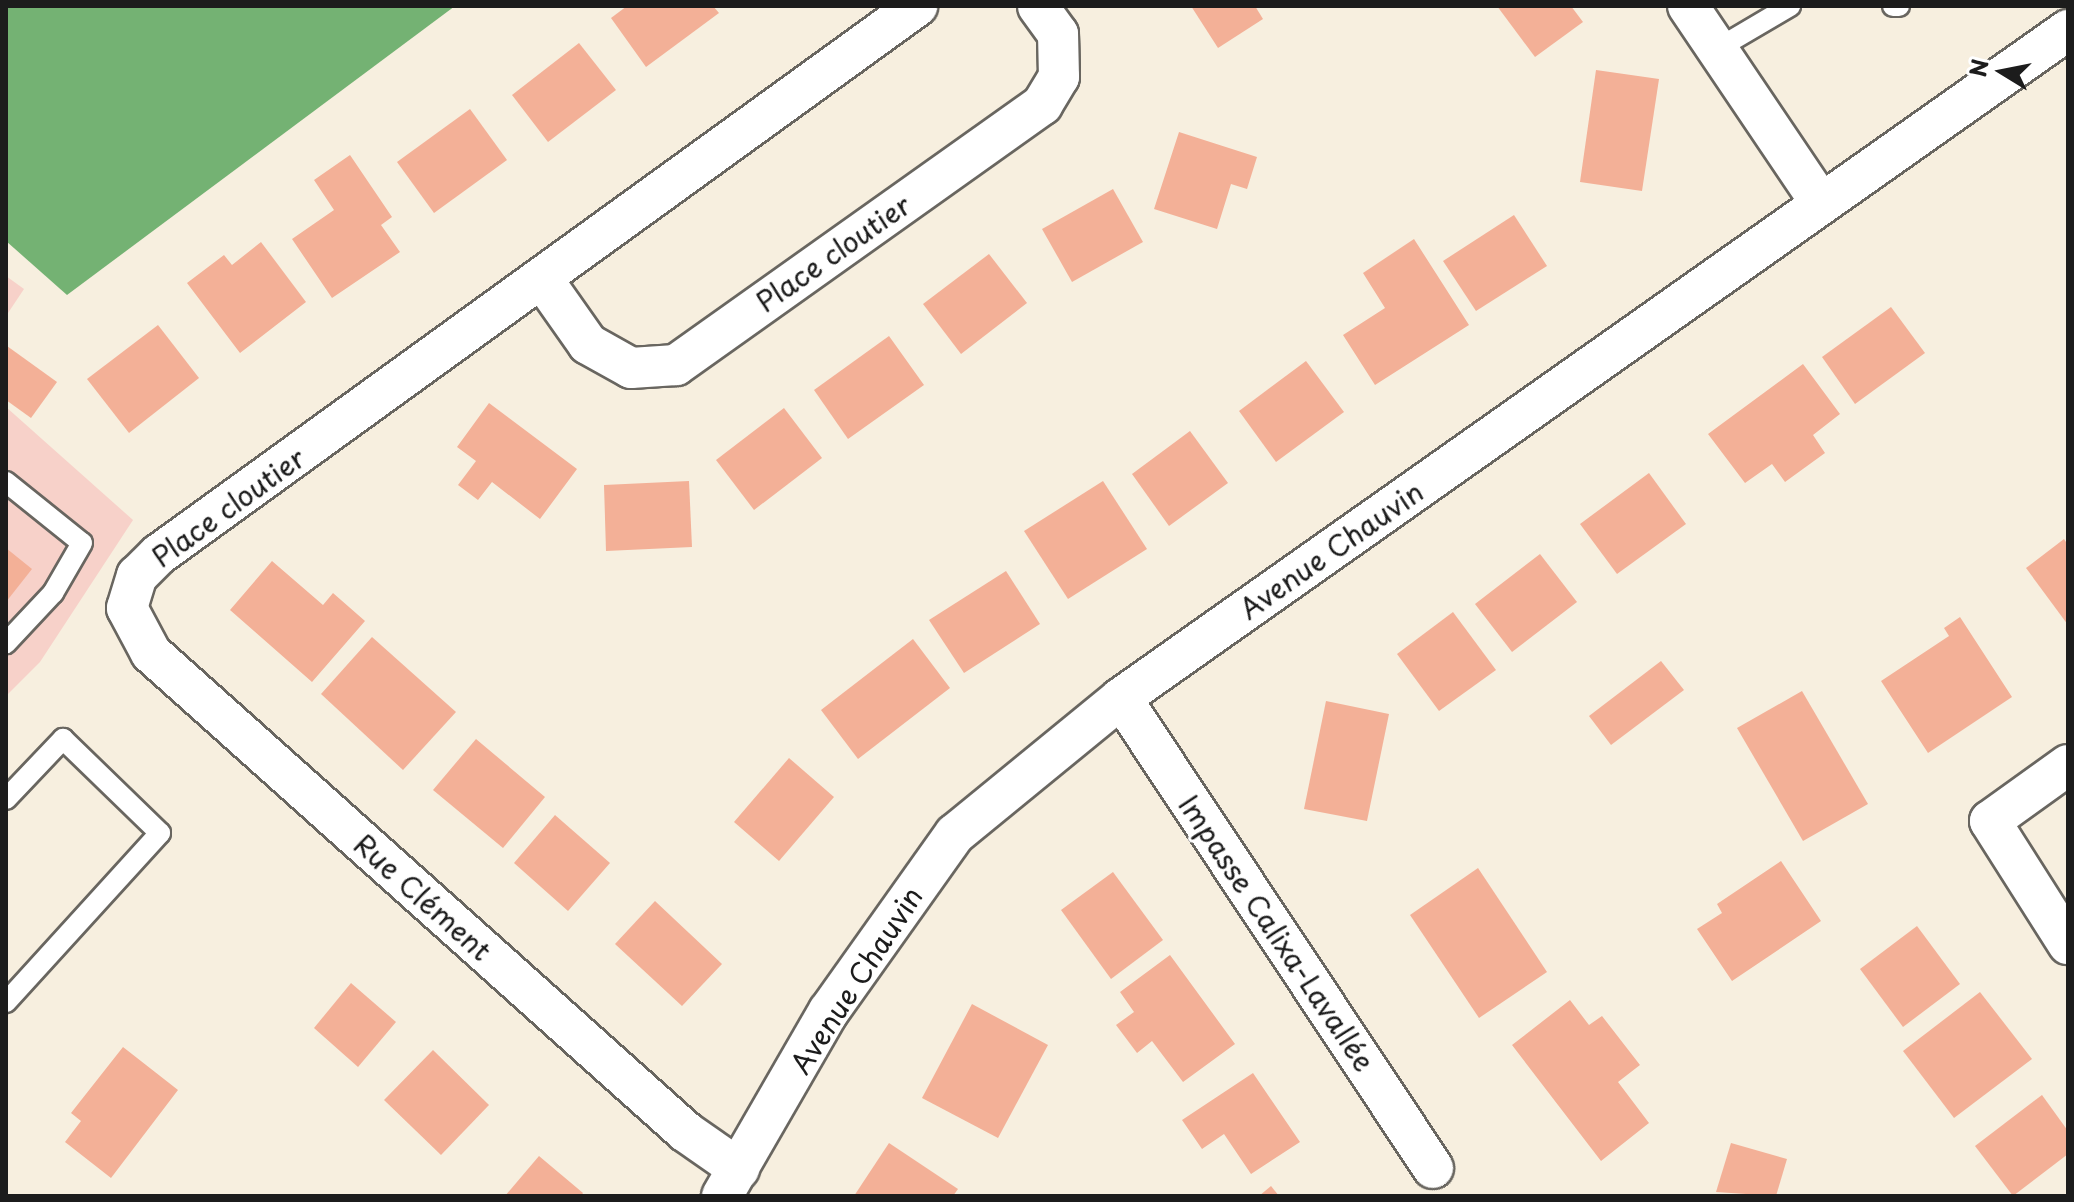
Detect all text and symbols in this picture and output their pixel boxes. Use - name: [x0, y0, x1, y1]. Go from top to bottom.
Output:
- north arrow: [1962, 32, 2042, 112]
- text: N: [1960, 56, 1996, 79]
- street label: Place cloutier: [749, 187, 917, 319]
- street label: Place cloutier: [145, 440, 311, 574]
- street label: Avenue Chauvin: [1233, 474, 1429, 626]
- street label: Impasse Calixa-Lavallée: [1172, 789, 1382, 1077]
- street label: Rue Clément: [347, 826, 499, 968]
- street label: Avenue Chauvin: [783, 881, 929, 1079]

